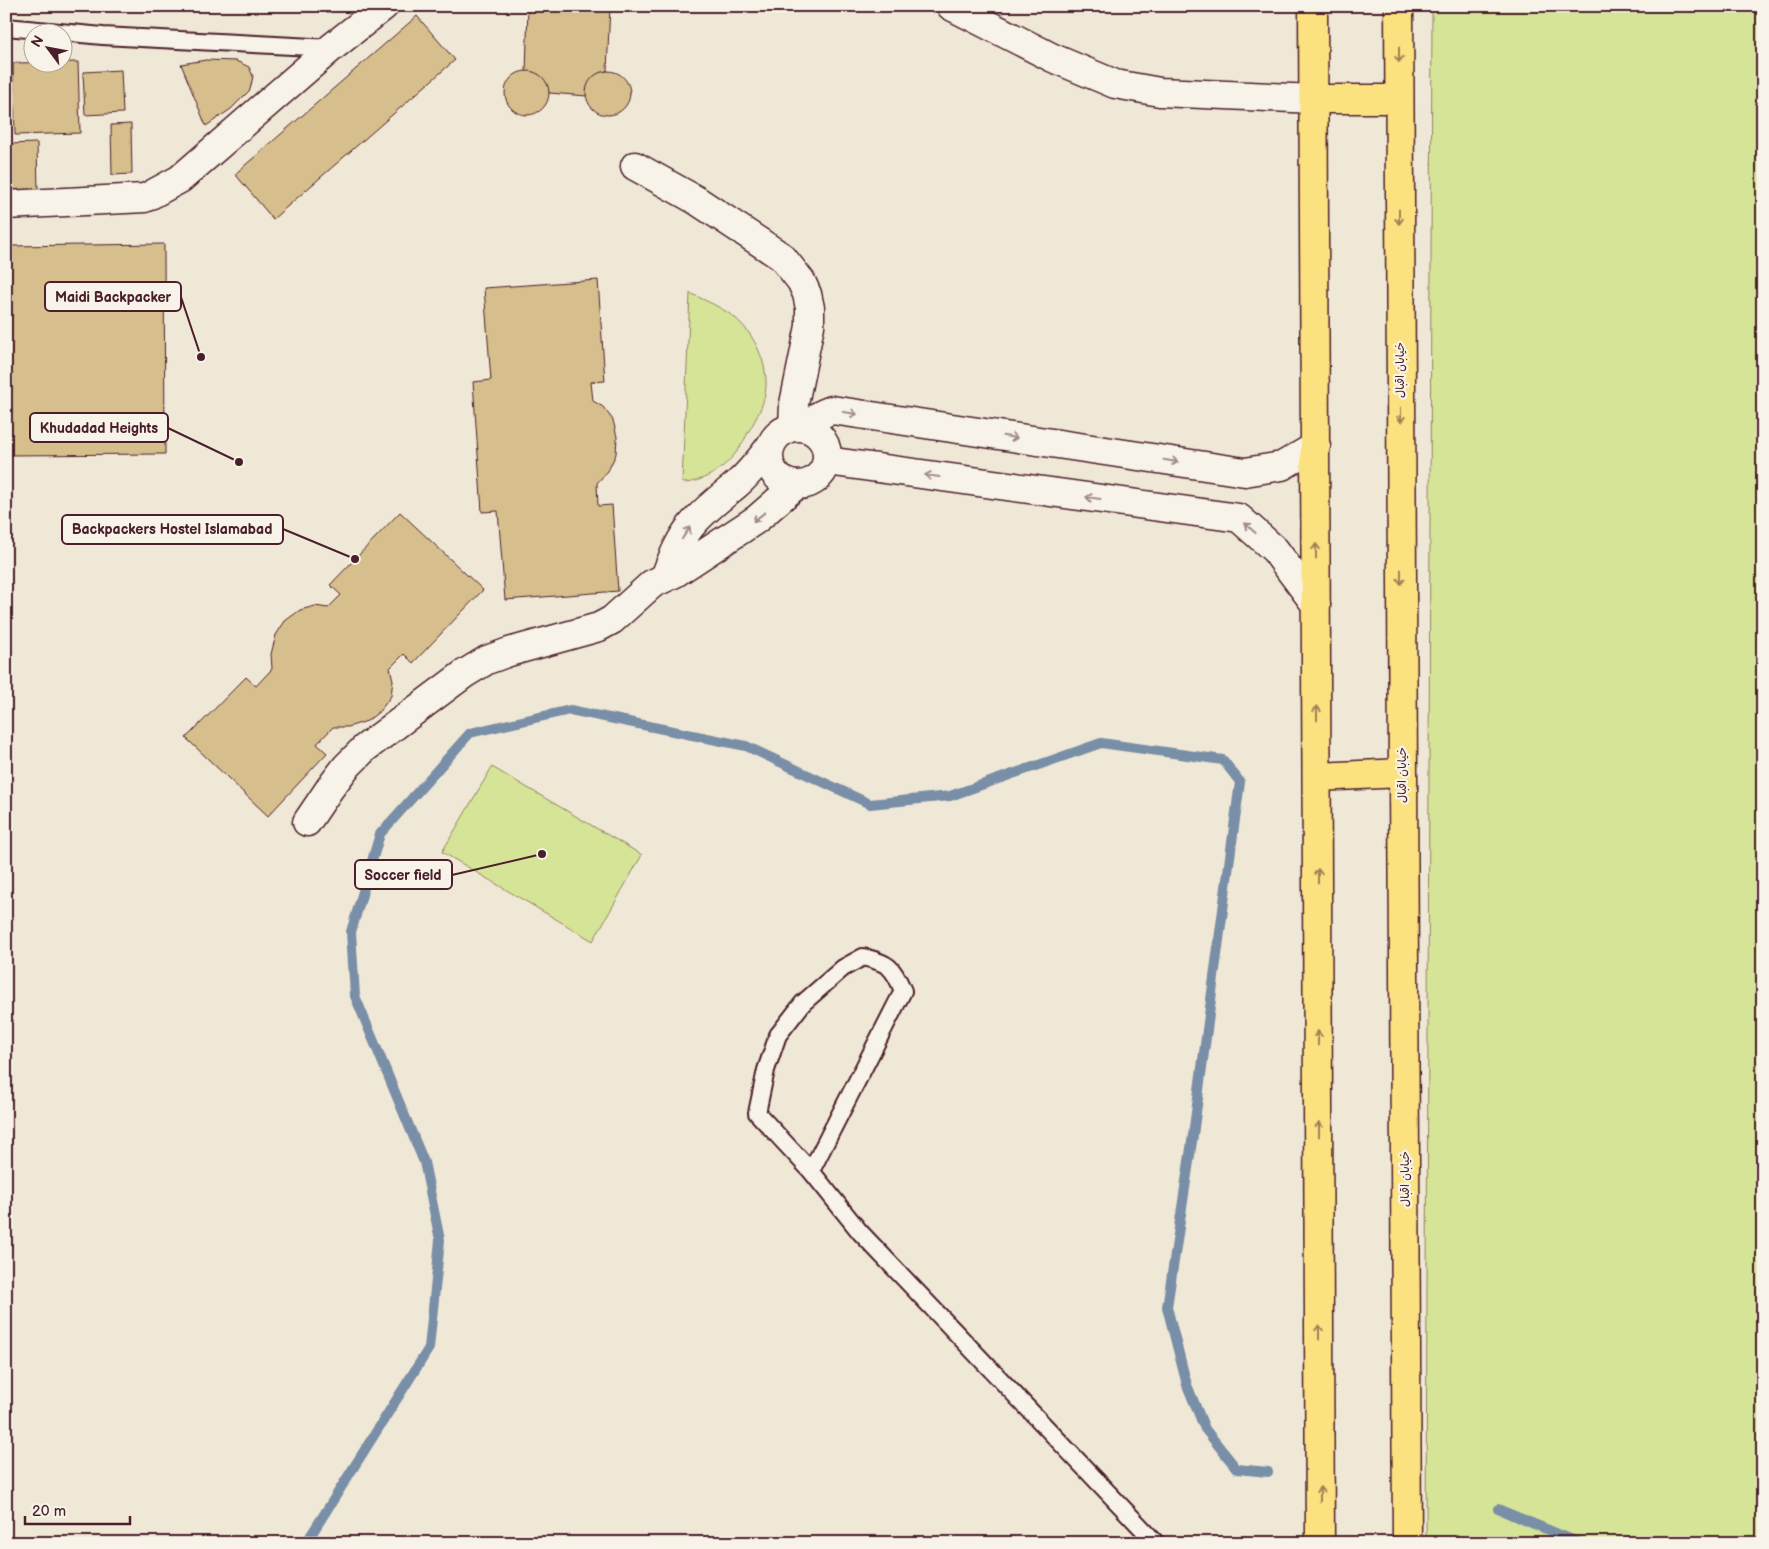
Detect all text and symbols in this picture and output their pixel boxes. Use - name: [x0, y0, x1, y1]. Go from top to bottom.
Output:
- north arrow: [22, 22, 72, 72]
- text: N: [27, 32, 47, 50]
- one-way arrow: [1394, 46, 1404, 63]
- one-way arrow: [1395, 209, 1404, 225]
- callout: Maidi Backpacker: [45, 282, 181, 311]
- text: Maidi Backpacker: [55, 289, 172, 306]
- street label: خیابان اقبال: [1393, 342, 1408, 398]
- one-way arrow: [1396, 407, 1405, 423]
- one-way arrow: [841, 408, 857, 418]
- callout: Khudadad Heights: [30, 413, 168, 442]
- text: Khudadad Heights: [40, 420, 158, 437]
- one-way arrow: [1002, 432, 1018, 442]
- one-way arrow: [1163, 456, 1179, 466]
- one-way arrow: [925, 470, 941, 480]
- one-way arrow: [1086, 492, 1102, 502]
- one-way arrow: [753, 511, 766, 522]
- callout: Backpackers Hostel Islamabad: [62, 515, 283, 544]
- text: Backpackers Hostel Islamabad: [72, 521, 272, 538]
- one-way arrow: [1244, 522, 1257, 534]
- one-way arrow: [681, 527, 691, 541]
- one-way arrow: [1311, 543, 1321, 559]
- one-way arrow: [1396, 569, 1406, 585]
- one-way arrow: [1312, 705, 1322, 722]
- street label: خیابان اقبال: [1395, 747, 1410, 803]
- callout: Soccer field: [355, 860, 452, 889]
- text: Soccer field: [365, 867, 441, 884]
- one-way arrow: [1313, 868, 1322, 884]
- one-way arrow: [1313, 1030, 1323, 1046]
- one-way arrow: [1314, 1121, 1323, 1137]
- street label: خیابان اقبال: [1398, 1151, 1413, 1207]
- one-way arrow: [1314, 1324, 1324, 1340]
- one-way arrow: [1315, 1486, 1325, 1502]
- scale bar: [25, 1494, 130, 1526]
- text: 20 m: [32, 1502, 66, 1521]

